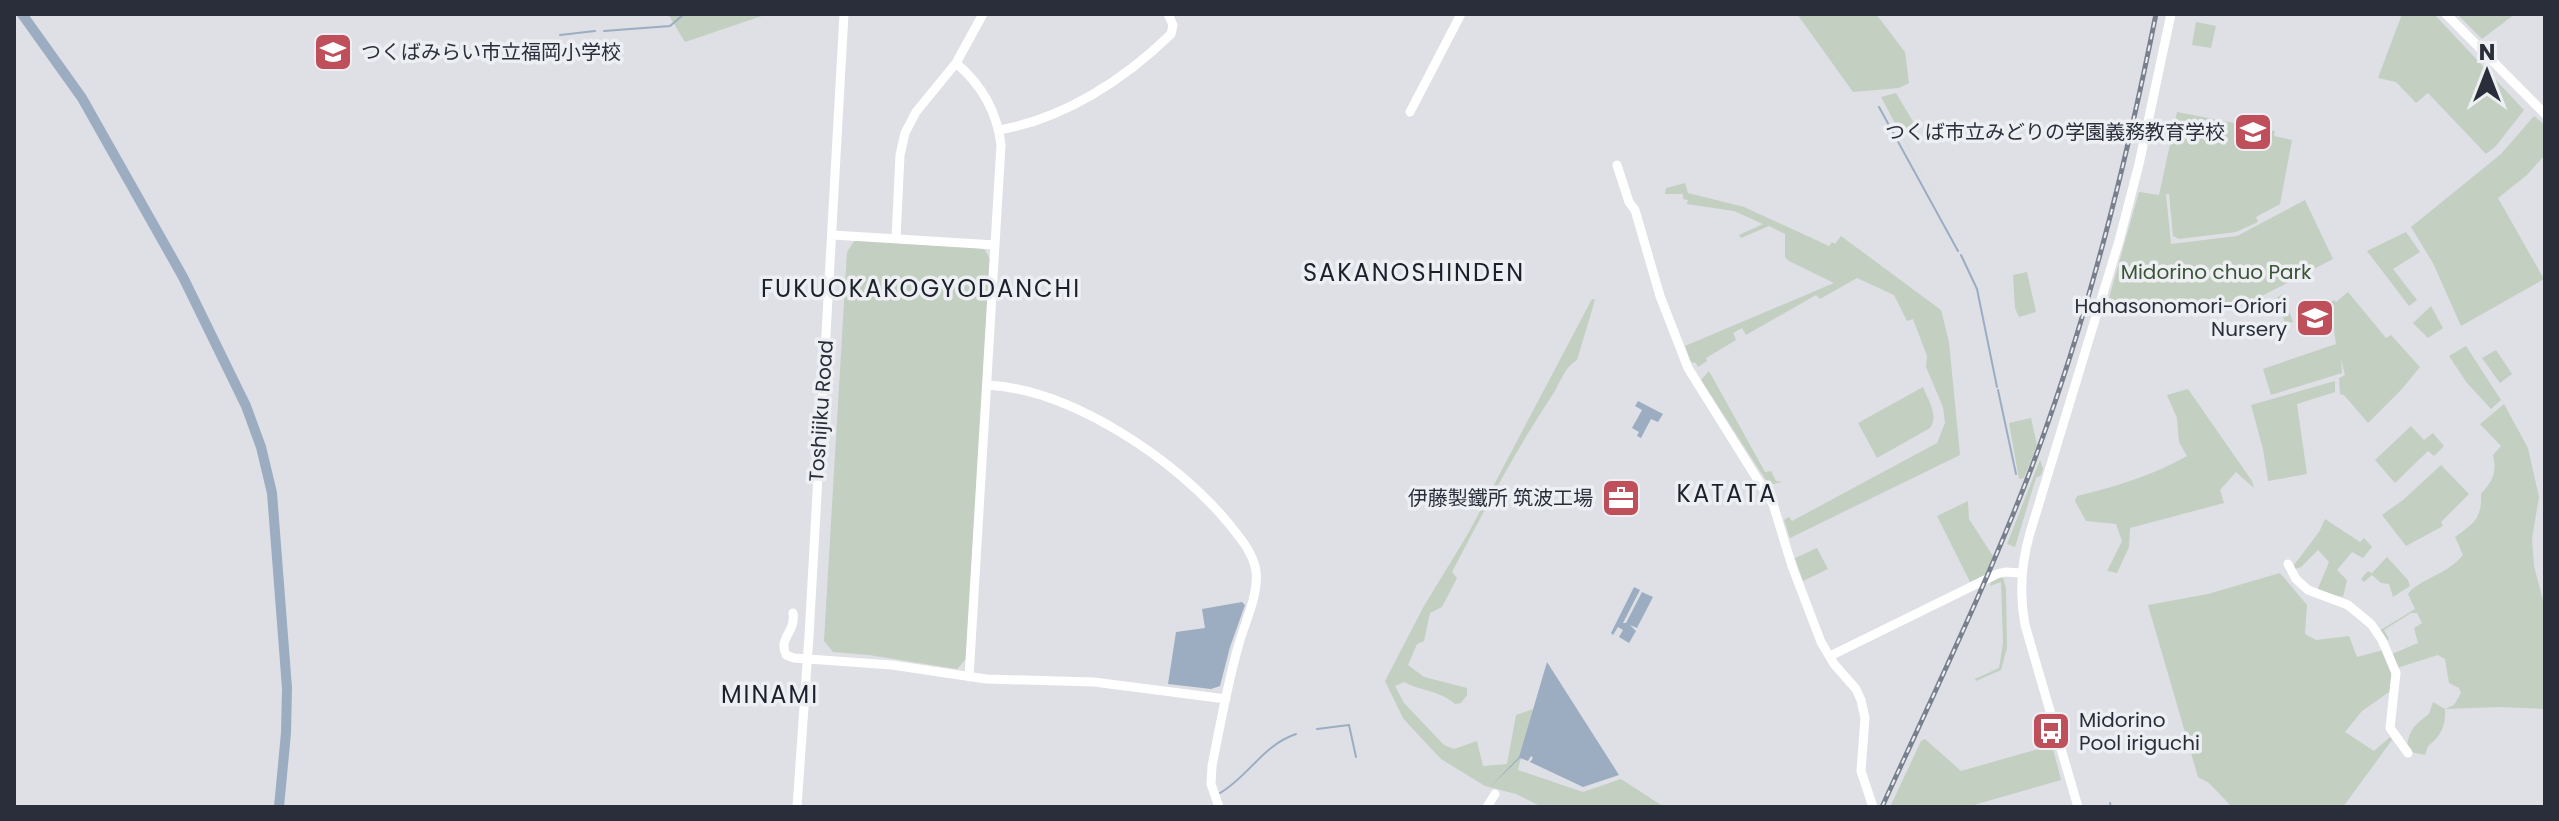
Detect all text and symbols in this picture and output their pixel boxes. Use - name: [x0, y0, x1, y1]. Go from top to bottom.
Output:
- school or university icon: つくばみらい市立福岡小学校: [312, 31, 354, 73]
- north arrow: [2447, 32, 2527, 112]
- text: N: [2479, 37, 2495, 68]
- place label: つくばみらい市立福岡小学校: [361, 38, 621, 66]
- school or university icon: つくば市立みどりの学園義務教育学校: [2232, 111, 2274, 153]
- place label: つくば市立みどりの学園義務教育学校: [1885, 118, 2225, 146]
- district label: SAKANOSHINDEN: [1303, 256, 1525, 289]
- park label: Midorino chuo Park: [2121, 258, 2312, 286]
- district label: FUKUOKAKOGYODANCHI: [761, 272, 1081, 305]
- place label: Hahasonomori-Oriori Nursery: [2074, 292, 2287, 343]
- school or university icon: Hahasonomori-Oriori Nursery: [2294, 297, 2336, 339]
- street label: Toshijiku Road: [802, 339, 840, 483]
- office icon: 伊藤製鐵所 筑波工場: [1600, 477, 1642, 519]
- district label: KATATA: [1677, 477, 1777, 510]
- place label: 伊藤製鐵所 筑波工場: [1408, 484, 1593, 512]
- district label: MINAMI: [721, 678, 819, 711]
- place label: Midorino Pool iriguchi: [2079, 706, 2200, 757]
- bus stop icon: Midorino Pool iriguchi: [2030, 710, 2072, 752]

